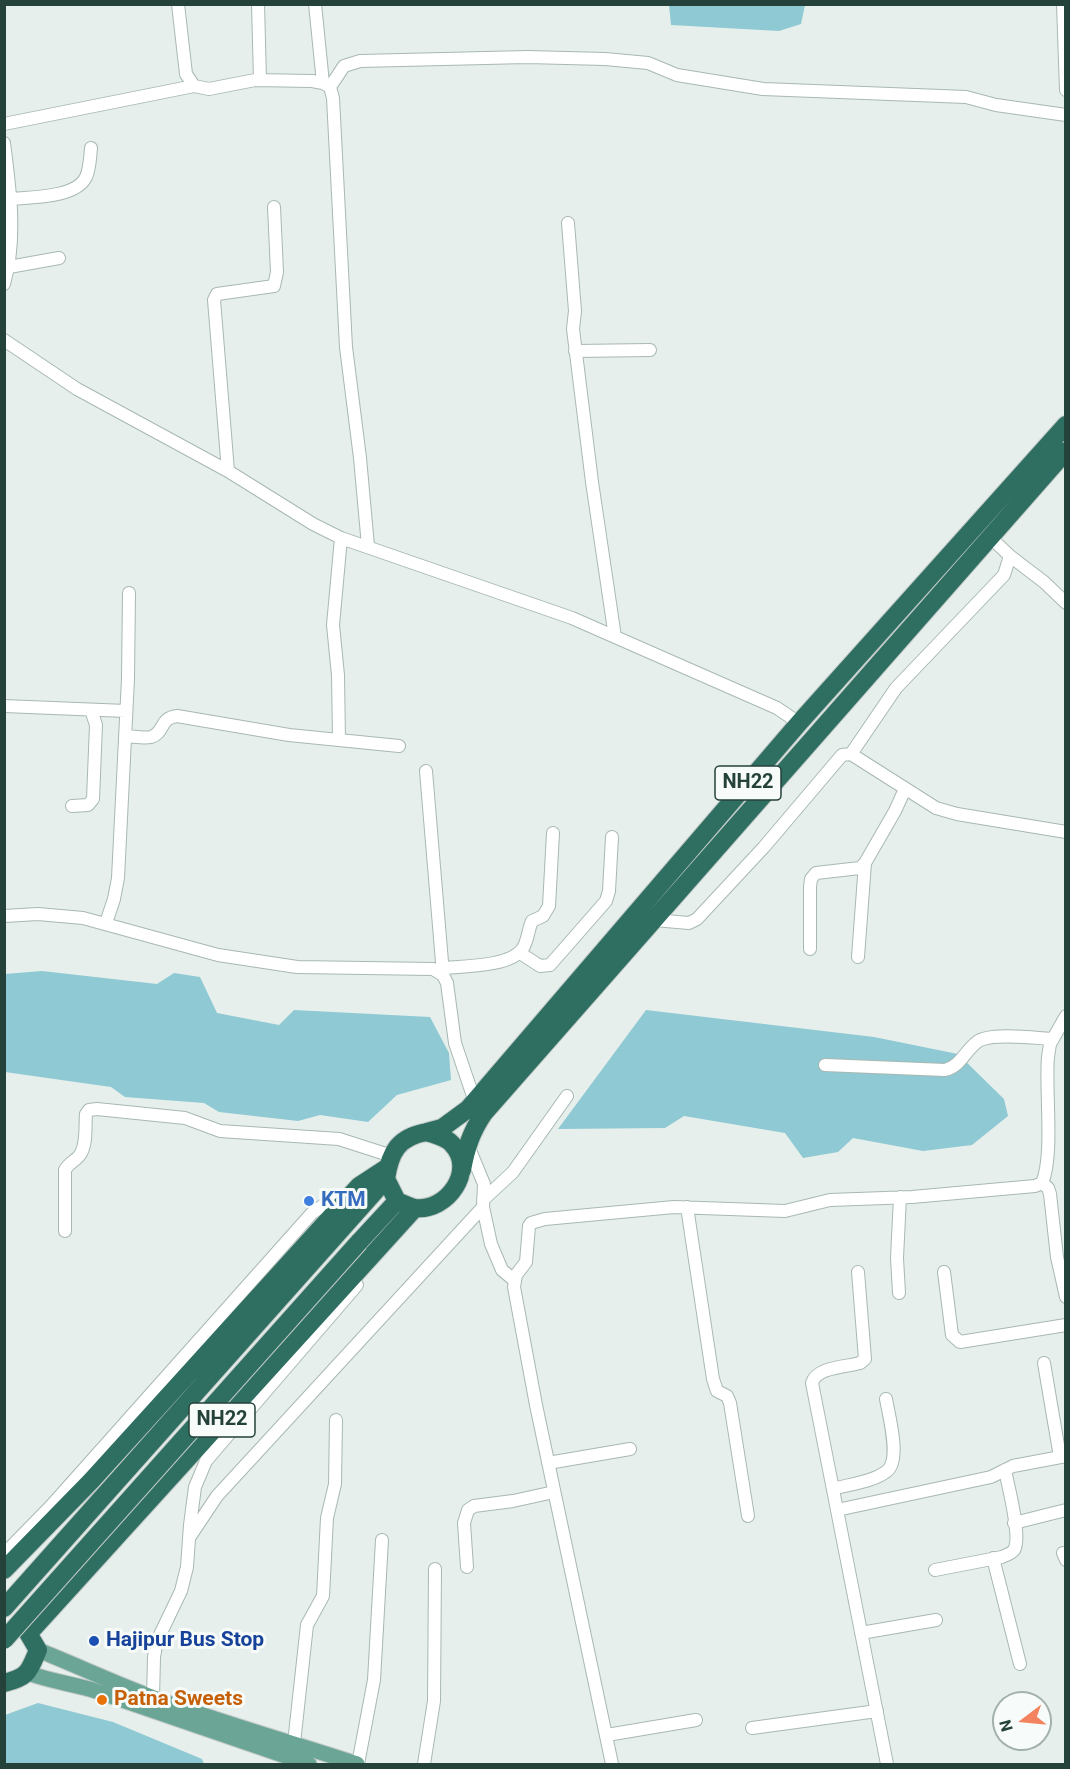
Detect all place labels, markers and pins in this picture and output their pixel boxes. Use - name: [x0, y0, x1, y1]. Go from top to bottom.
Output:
- place label: KTM: [321, 1188, 366, 1214]
- marker: KTM: [302, 1194, 316, 1208]
- place label: Hajipur Bus Stop: [106, 1628, 264, 1654]
- marker: Hajipur Bus Stop: [87, 1634, 101, 1648]
- place label: Patna Sweets: [114, 1687, 243, 1713]
- marker: Patna Sweets: [95, 1693, 109, 1707]

